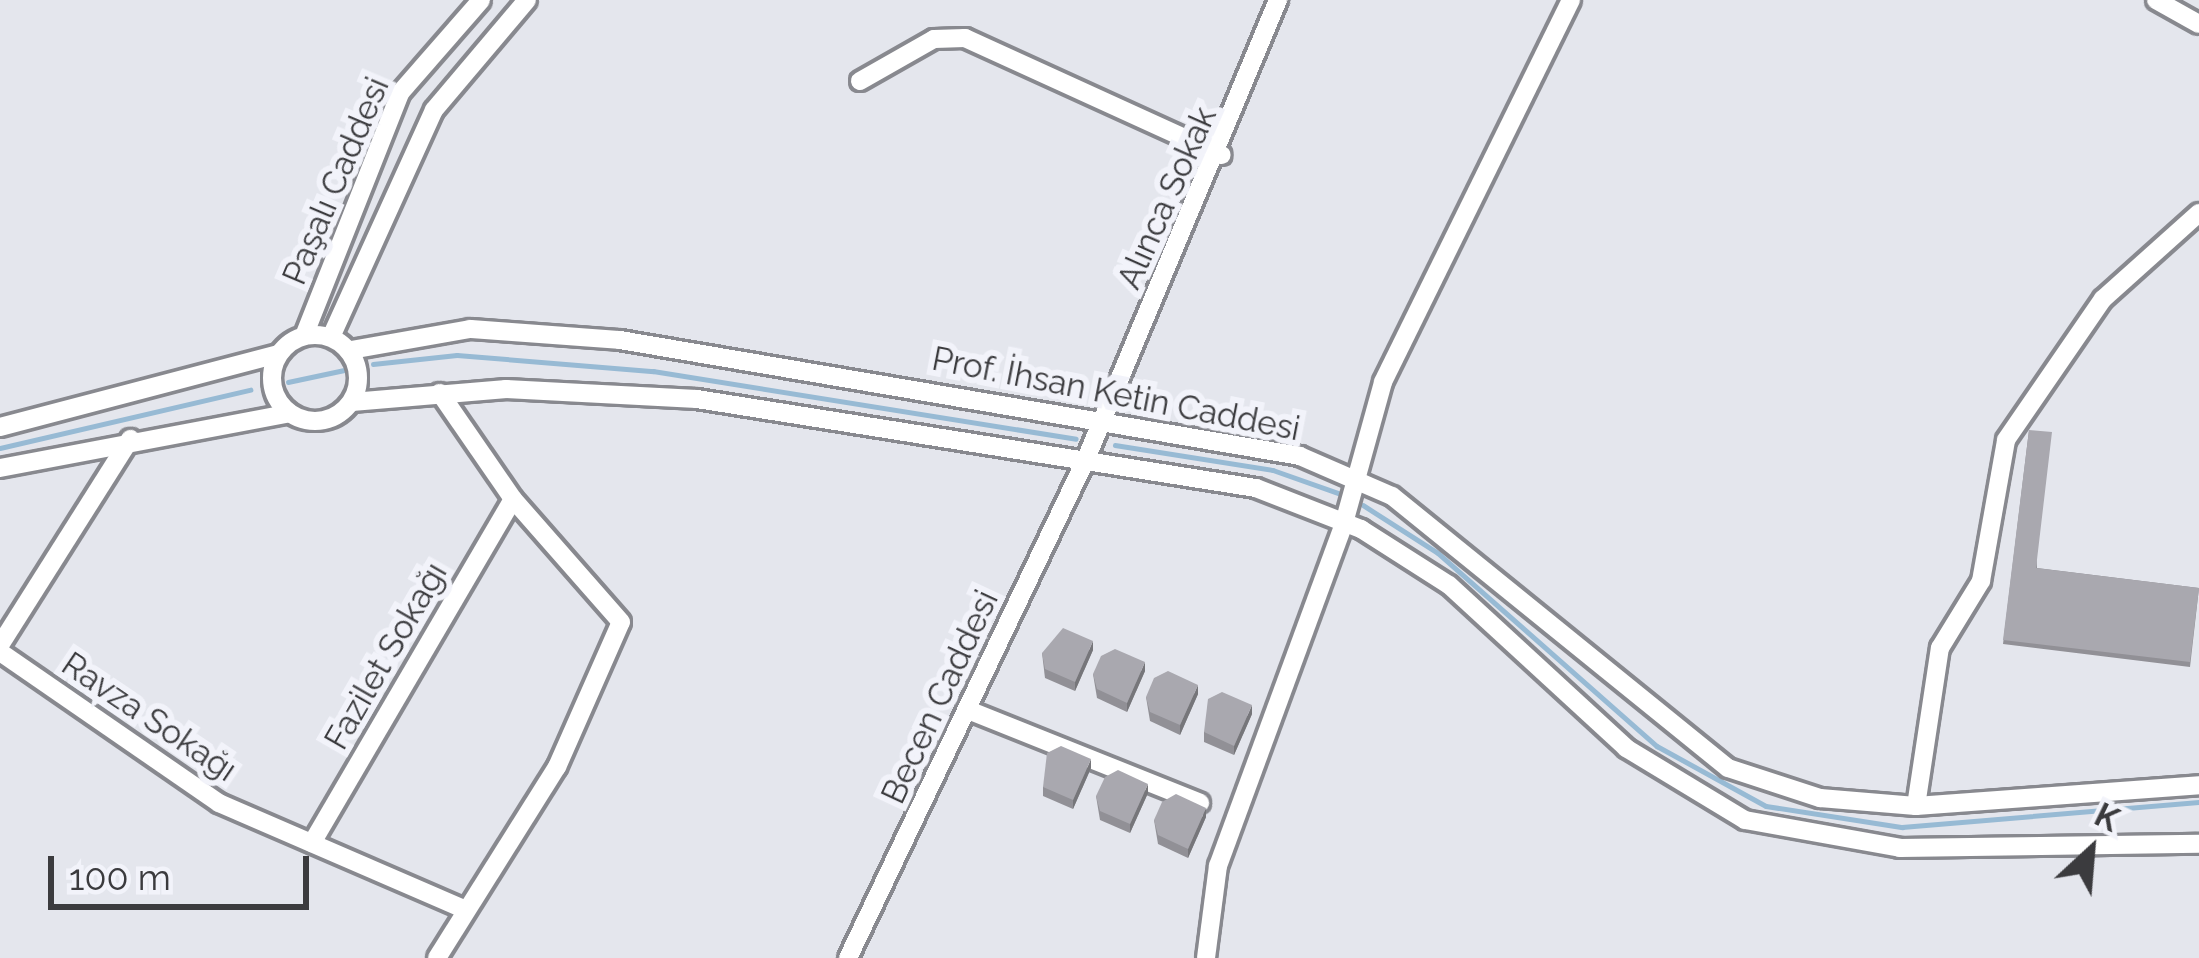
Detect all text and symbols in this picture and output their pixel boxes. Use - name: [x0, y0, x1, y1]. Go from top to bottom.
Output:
- street label: Paşalı Caddesi: [275, 72, 397, 290]
- street label: Alınca Sokak: [1109, 101, 1225, 295]
- street label: Prof. İhsan Ketin Caddesi: [929, 339, 1303, 449]
- street label: Fazilet Sokağı: [317, 556, 455, 756]
- street label: Becen Caddesi: [873, 584, 1007, 810]
- street label: Ravza Sokağı: [54, 644, 244, 790]
- north arrow: [2031, 790, 2151, 910]
- text: K: [2089, 795, 2125, 840]
- scale bar: [54, 832, 315, 906]
- text: 100 m: [69, 856, 171, 898]

